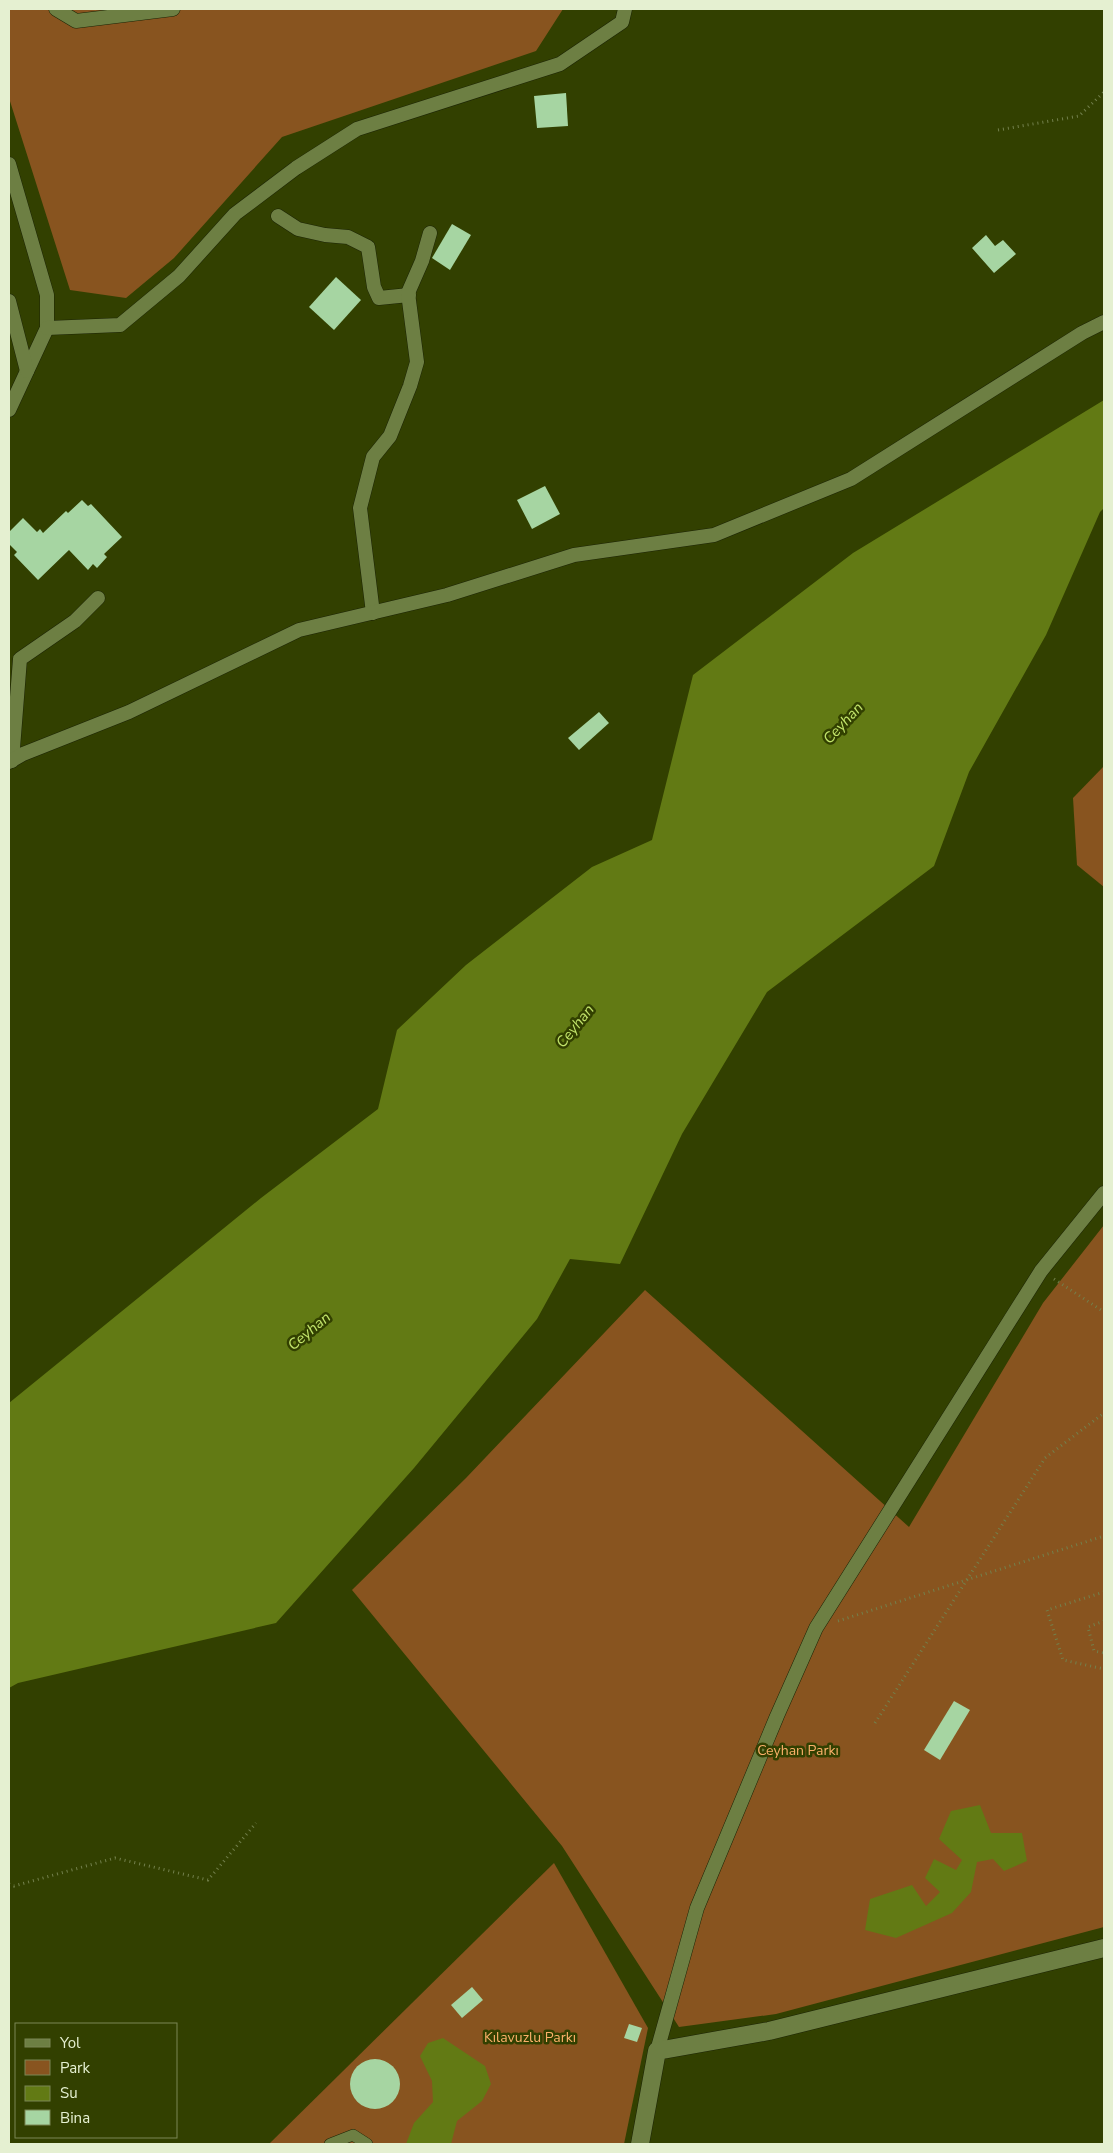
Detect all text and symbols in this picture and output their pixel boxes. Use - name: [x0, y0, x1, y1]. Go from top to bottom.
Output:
- water label: Ceyhan: [819, 698, 867, 748]
- water label: Ceyhan: [551, 1000, 599, 1052]
- water label: Ceyhan: [283, 1307, 335, 1355]
- park label: Ceyhan Parkı: [757, 1741, 839, 1760]
- legend: [15, 2023, 178, 2138]
- park label: Kılavuzlu Parkı: [484, 2028, 576, 2047]
- text: Yol: [59, 2033, 81, 2053]
- text: Park: [60, 2058, 90, 2078]
- text: Su: [60, 2083, 78, 2103]
- text: Bina: [60, 2108, 90, 2128]

